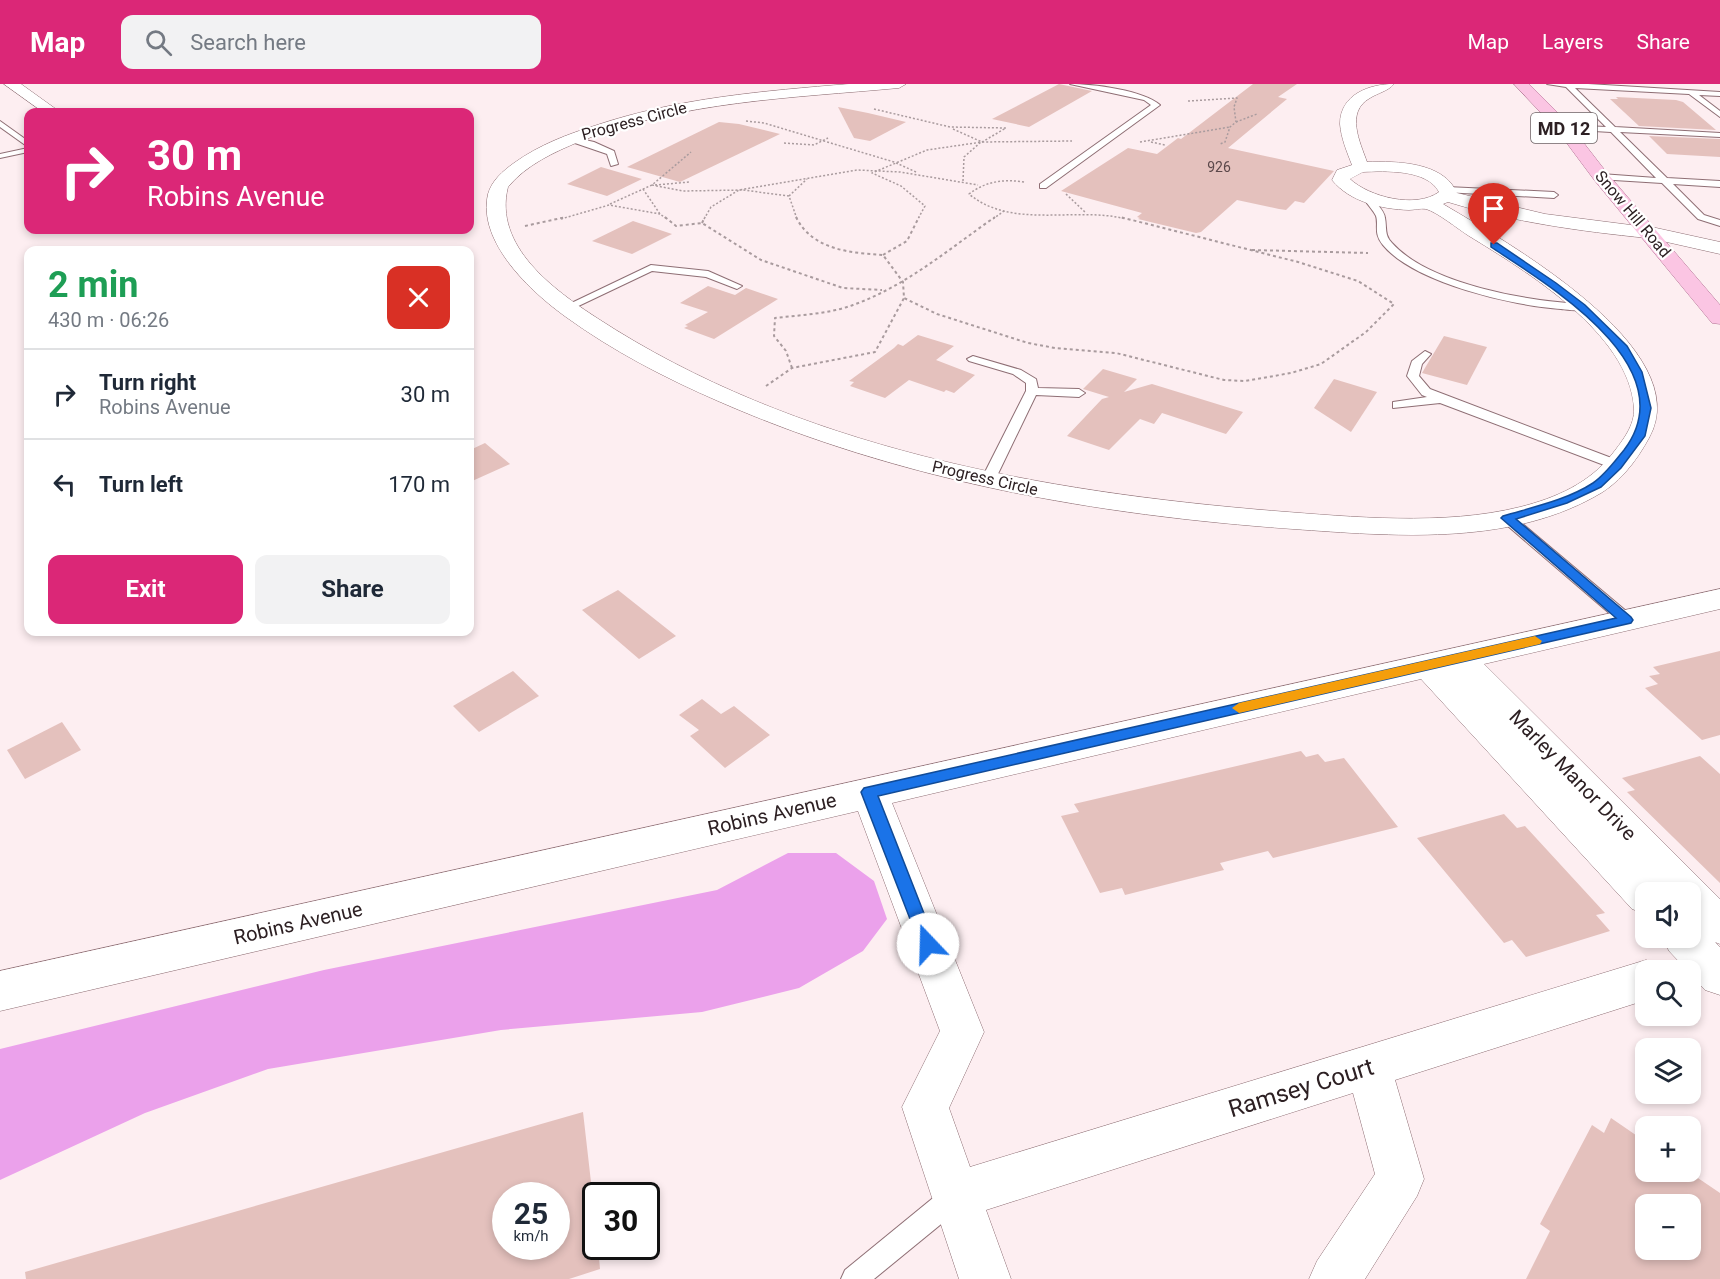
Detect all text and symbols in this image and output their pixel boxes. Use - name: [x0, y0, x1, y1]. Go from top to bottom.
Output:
- search box: [121, 15, 541, 69]
- text: Map: [30, 26, 85, 59]
- icon: search: [142, 26, 175, 59]
- text: Search here: [190, 30, 306, 55]
- text: Map: [1467, 30, 1509, 54]
- text: Layers: [1542, 30, 1603, 54]
- text: Share: [1636, 30, 1690, 54]
- street label: Progress Circle: [579, 98, 689, 144]
- road number: MD 12: [1531, 113, 1597, 143]
- text: 30 m: [147, 131, 242, 180]
- icon: right: [48, 132, 126, 210]
- house number: 926: [1207, 159, 1231, 175]
- street label: Snow Hill Road: [1591, 167, 1675, 261]
- text: Robins Avenue: [147, 181, 325, 213]
- pin: [1468, 183, 1519, 245]
- icon: arrive: [1477, 192, 1510, 225]
- text: 2 min: [48, 264, 139, 306]
- button: close: [387, 266, 450, 329]
- text: 430 m · 06:26: [48, 308, 169, 332]
- text: Turn right: [99, 370, 196, 395]
- icon: right: [48, 378, 81, 411]
- text: 30 m: [401, 382, 450, 407]
- text: Robins Avenue: [99, 395, 231, 419]
- street label: Progress Circle: [930, 457, 1040, 499]
- icon: left: [48, 468, 81, 501]
- text: Turn left: [99, 472, 183, 497]
- text: 170 m: [388, 472, 450, 497]
- button: Exit: [48, 555, 243, 624]
- button: Share: [255, 555, 450, 624]
- street label: Marley Manor Drive: [1505, 705, 1641, 845]
- street label: Robins Avenue: [705, 788, 839, 840]
- map controls: [1635, 882, 1701, 1260]
- button: sound: [1635, 882, 1701, 948]
- street label: Robins Avenue: [231, 897, 365, 949]
- position arrow: [896, 912, 960, 976]
- button: search: [1635, 960, 1701, 1026]
- button: layers: [1635, 1038, 1701, 1104]
- street label: Ramsey Court: [1225, 1053, 1377, 1123]
- button: +: [1635, 1116, 1701, 1182]
- speed limit sign: 30: [582, 1182, 660, 1260]
- button: −: [1635, 1194, 1701, 1260]
- text: 25: [514, 1196, 548, 1231]
- text: km/h: [513, 1227, 549, 1245]

